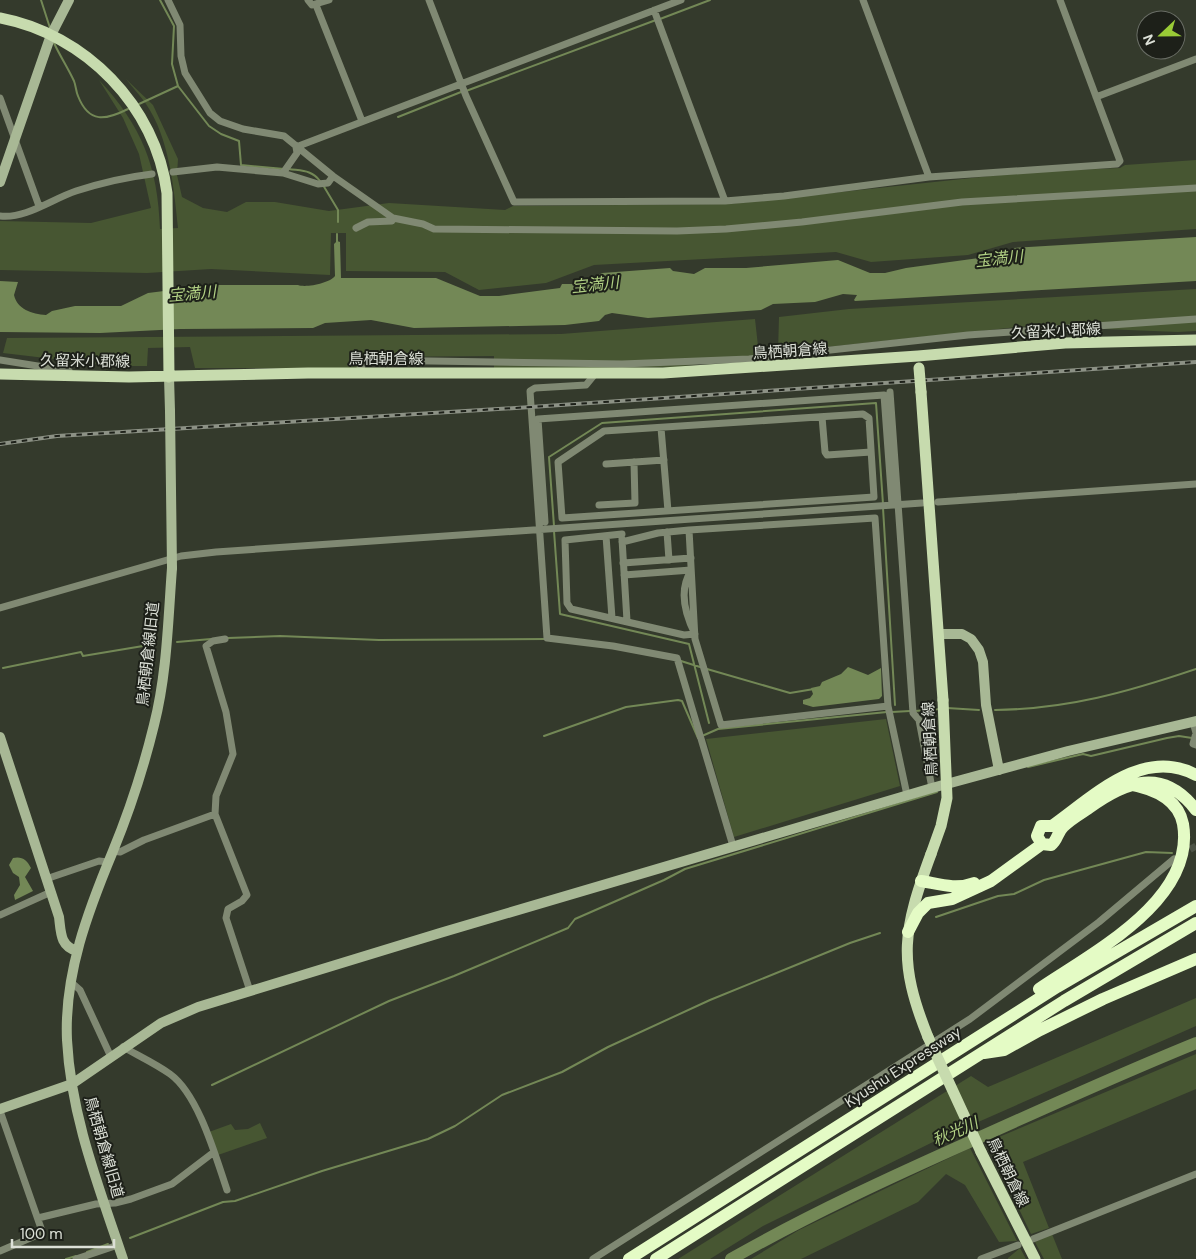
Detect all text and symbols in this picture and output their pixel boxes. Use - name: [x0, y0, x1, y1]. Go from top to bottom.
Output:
- north arrow: [1136, 10, 1186, 60]
- text: N: [1139, 32, 1159, 48]
- water label: 宝満川: [974, 245, 1026, 271]
- water label: 宝満川: [570, 271, 622, 297]
- water label: 宝満川: [167, 281, 219, 306]
- street label: 久留米小郡線: [1011, 319, 1101, 343]
- street label: 鳥栖朝倉線: [752, 338, 828, 364]
- street label: 鳥栖朝倉線: [348, 349, 424, 369]
- street label: 久留米小郡線: [40, 350, 130, 372]
- street label: 鳥栖朝倉線旧道: [133, 601, 163, 707]
- street label: 鳥栖朝倉線: [918, 701, 942, 777]
- street label: Kyushu Expressway: [841, 1021, 966, 1112]
- street label: 鳥栖朝倉線旧道: [80, 1094, 128, 1200]
- water label: 秋光川: [929, 1111, 983, 1151]
- street label: 鳥栖朝倉線: [983, 1134, 1033, 1210]
- scale bar: [12, 1216, 115, 1248]
- text: 100 m: [20, 1224, 63, 1244]

